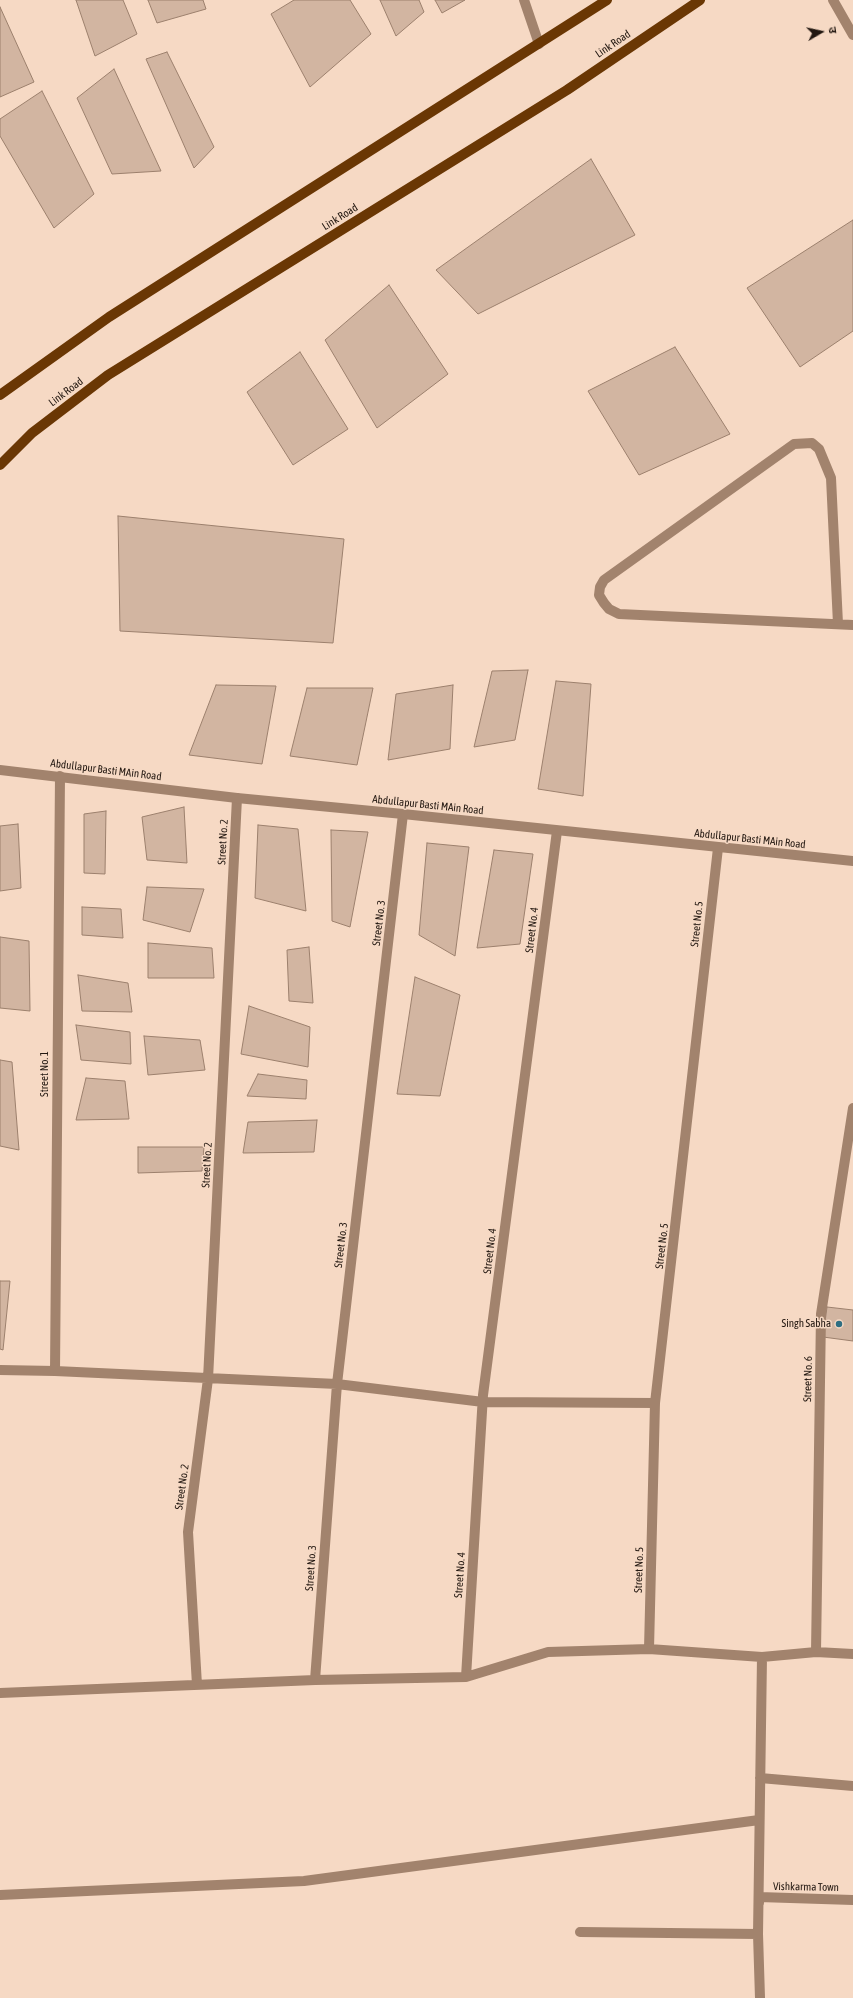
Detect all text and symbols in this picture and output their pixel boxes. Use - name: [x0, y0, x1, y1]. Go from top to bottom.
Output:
- north arrow: [801, 12, 841, 52]
- text: उ: [826, 26, 839, 34]
- street label: Link Road: [593, 27, 633, 61]
- street label: Link Road: [320, 201, 360, 233]
- street label: Link Road: [46, 375, 86, 409]
- street label: Abdullapur Basti MAin Road: [50, 757, 162, 783]
- street label: Abdullapur Basti MAin Road: [372, 793, 484, 817]
- street label: Street No. 2: [215, 819, 231, 865]
- street label: Abdullapur Basti MAin Road: [694, 827, 806, 851]
- street label: Street No. 3: [370, 899, 388, 947]
- street label: Street No. 5: [688, 900, 706, 948]
- street label: Street No. 4: [523, 906, 541, 954]
- street label: Street No. 1: [38, 1051, 52, 1097]
- street label: Street No. 2: [199, 1142, 215, 1188]
- street label: Street No. 3: [332, 1221, 350, 1269]
- street label: Street No. 5: [653, 1222, 671, 1270]
- street label: Street No. 4: [481, 1227, 499, 1275]
- place label: Singh Sabha: [782, 1317, 831, 1331]
- marker: Singh Sabha: [834, 1319, 844, 1329]
- street label: Street No. 6: [801, 1356, 815, 1402]
- street label: Street No. 2: [172, 1463, 192, 1511]
- street label: Street No. 3: [303, 1545, 319, 1591]
- street label: Street No. 5: [632, 1547, 646, 1593]
- street label: Street No. 4: [452, 1552, 468, 1598]
- street label: Vishkarma Town: [773, 1880, 839, 1894]

